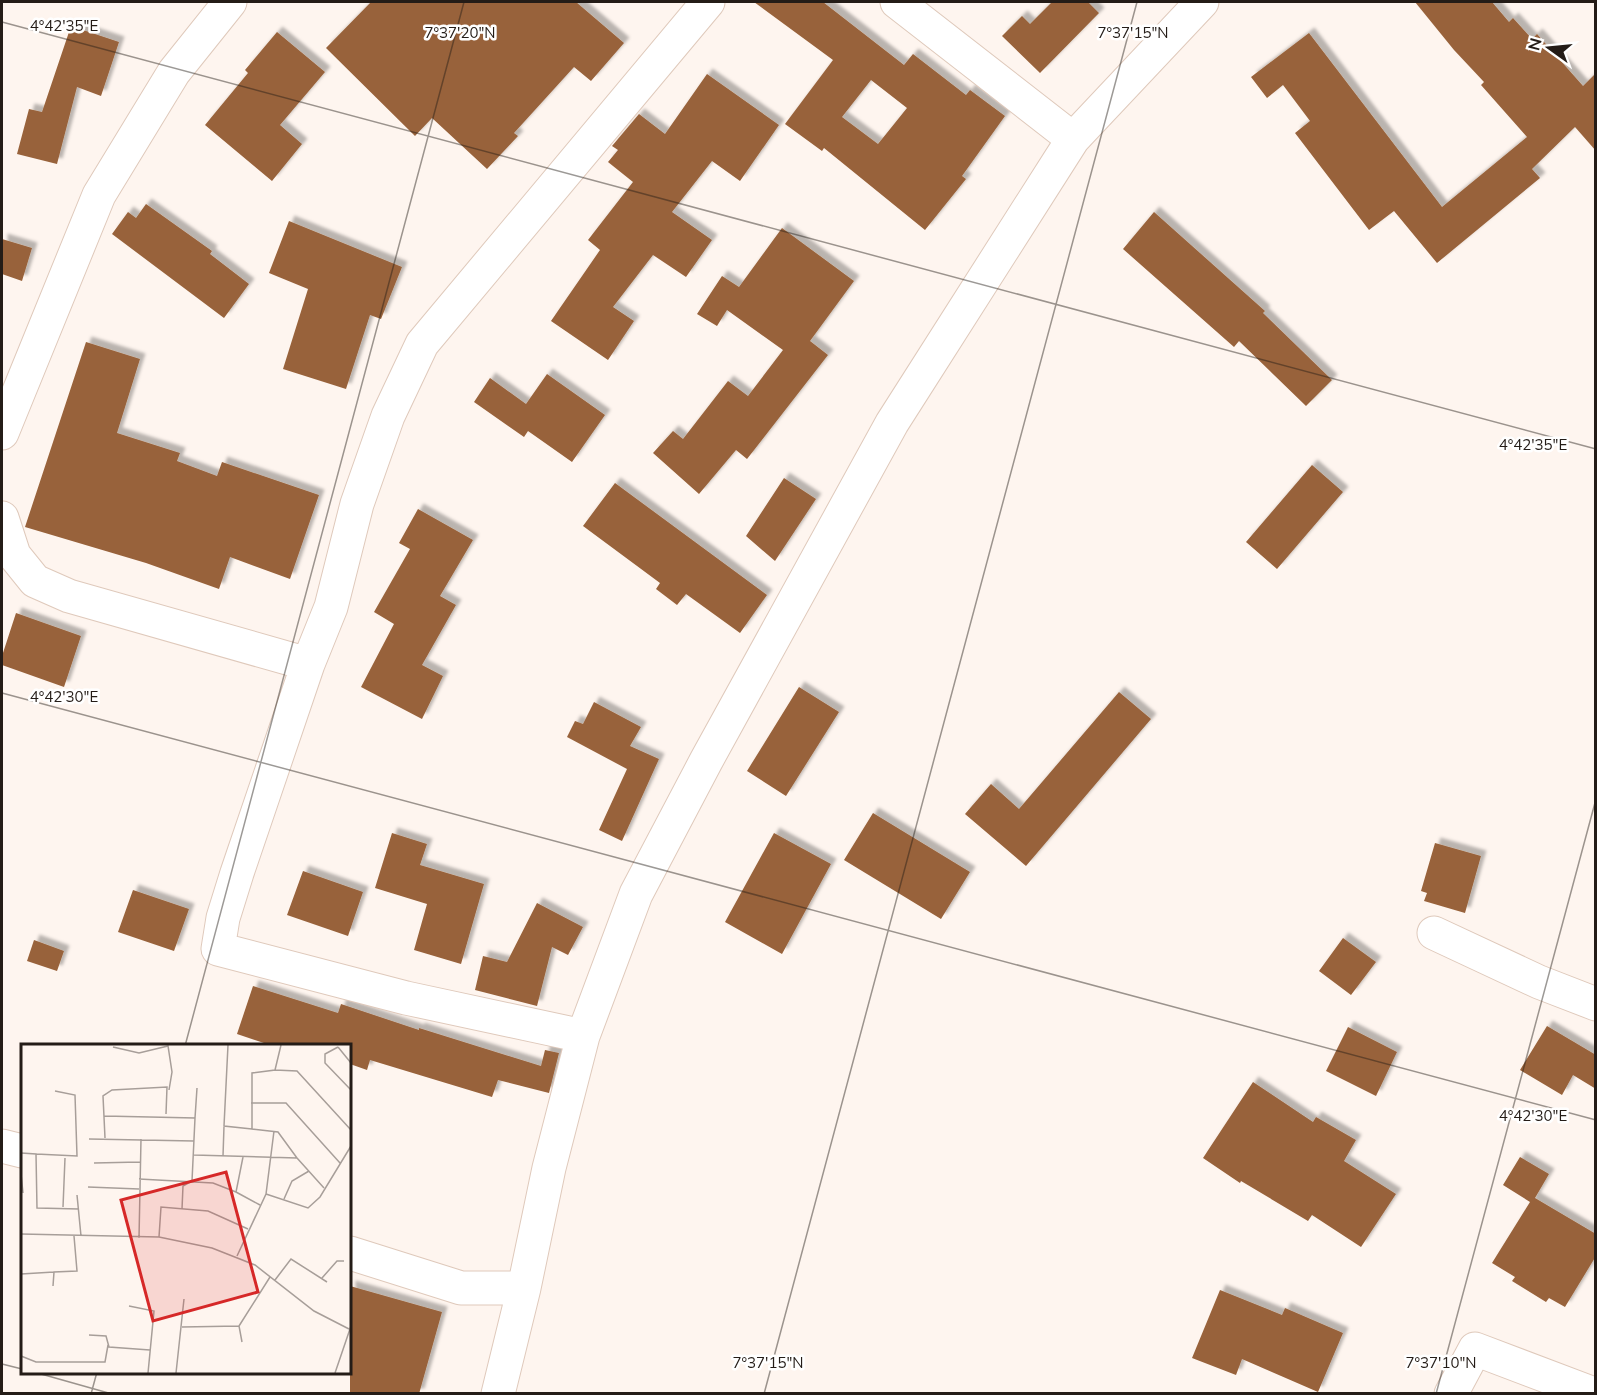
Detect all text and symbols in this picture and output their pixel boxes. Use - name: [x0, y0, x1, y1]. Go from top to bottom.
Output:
- text: 4°42'35"E: [30, 16, 98, 35]
- north arrow: [1519, 18, 1579, 78]
- text: 7°37'20"N: [425, 23, 495, 42]
- text: 7°37'15"N: [1098, 23, 1168, 42]
- text: N: [1523, 36, 1546, 53]
- text: 4°42'35"E: [1499, 435, 1567, 454]
- text: 4°42'30"E: [30, 687, 98, 706]
- inset map: [21, 1044, 351, 1374]
- text: 4°42'30"E: [1499, 1106, 1567, 1125]
- text: 7°37'15"N: [733, 1353, 803, 1372]
- text: 7°37'10"N: [1406, 1353, 1476, 1372]

